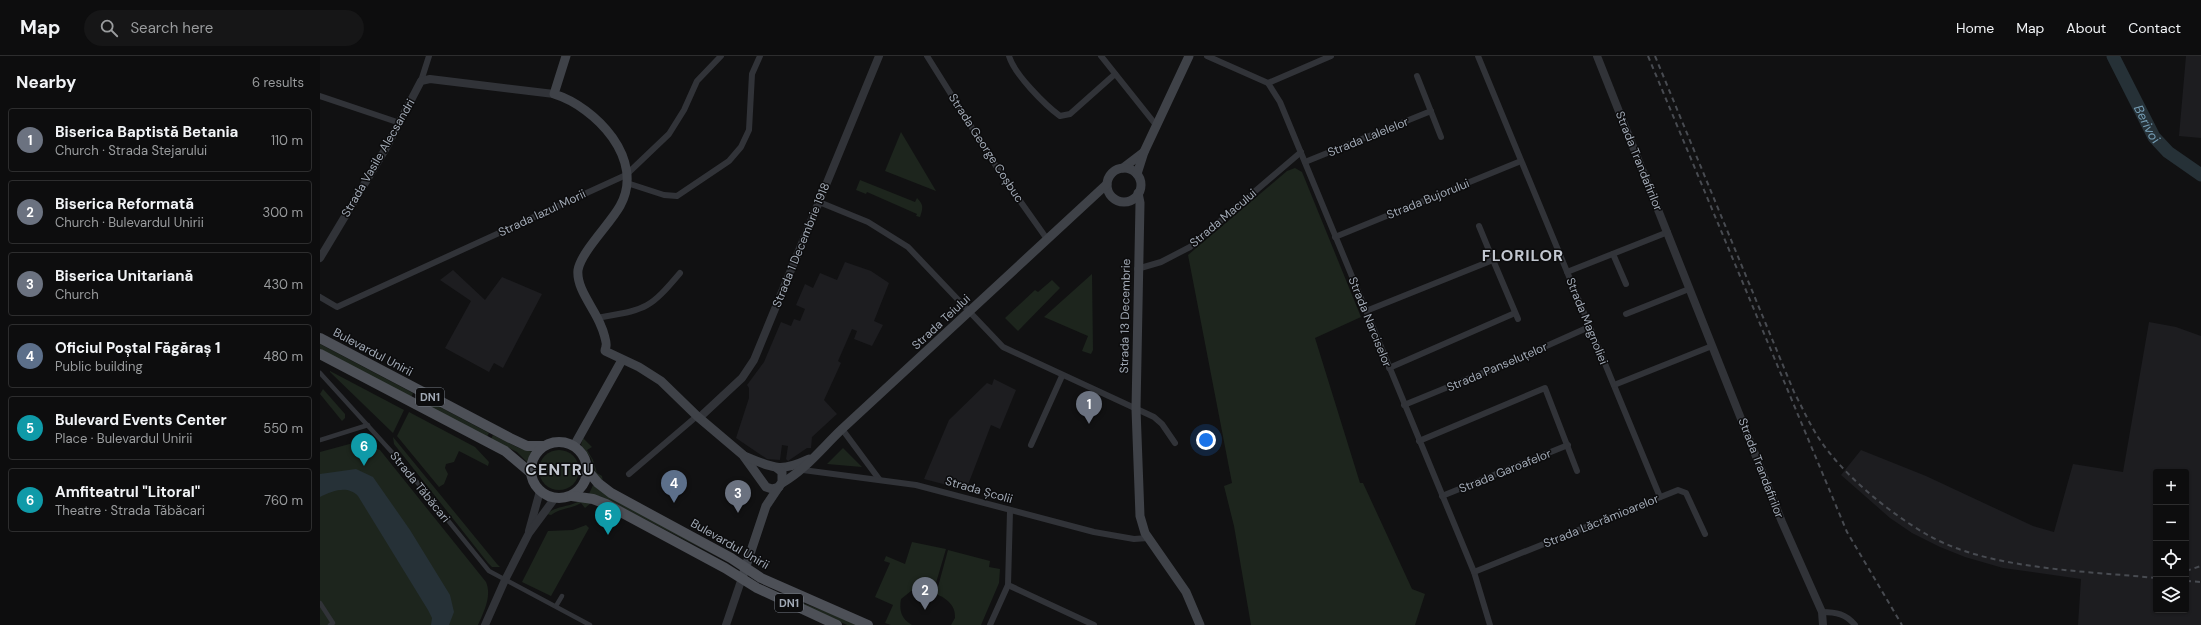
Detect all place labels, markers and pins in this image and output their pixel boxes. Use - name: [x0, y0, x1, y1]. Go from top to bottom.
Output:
- pin: 1: [1076, 391, 1102, 424]
- pin: 6: [351, 433, 377, 466]
- pin: 4: [661, 470, 687, 503]
- pin: 3: [725, 480, 751, 513]
- pin: 5: [595, 502, 621, 535]
- pin: 2: [912, 577, 938, 610]

